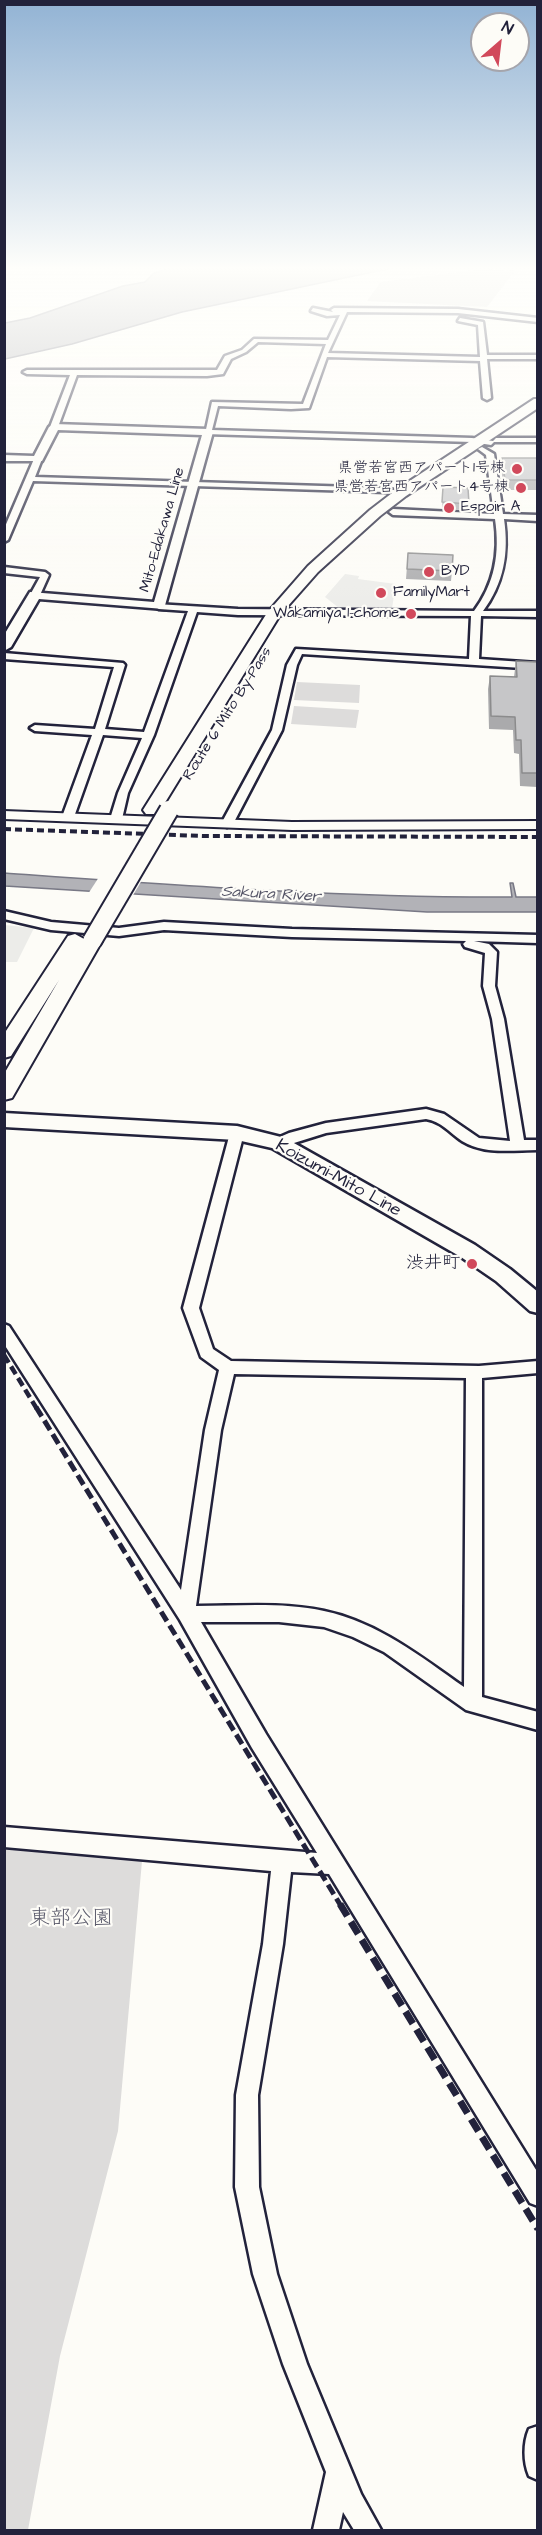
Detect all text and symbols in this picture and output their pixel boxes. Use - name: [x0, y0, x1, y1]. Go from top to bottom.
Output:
- north arrow: [470, 12, 530, 72]
- text: N: [498, 16, 517, 40]
- place label: 県営若宮西アパート1号棟: [338, 460, 505, 478]
- marker: 県営若宮西アパート1号棟: [510, 462, 524, 476]
- street label: Mito-Edakawa Line: [137, 466, 189, 594]
- place label: 県営若宮西アパート4号棟: [334, 479, 509, 497]
- marker: 県営若宮西アパート4号棟: [514, 481, 528, 495]
- place label: Espoir A: [461, 499, 520, 517]
- marker: Espoir A: [442, 501, 456, 515]
- place label: BYD: [441, 563, 469, 581]
- marker: BYD: [422, 565, 436, 579]
- place label: FamilyMart: [393, 584, 470, 602]
- marker: FamilyMart: [374, 586, 388, 600]
- place label: Wakamiya 1-chome: [273, 605, 399, 623]
- marker: Wakamiya 1-chome: [404, 607, 418, 621]
- street label: Route 6 Mito By-Pass: [180, 644, 276, 784]
- water label: Sakura River: [221, 883, 321, 907]
- street label: Koizumi-Mito Line: [271, 1136, 405, 1222]
- place label: 渋井町: [406, 1253, 460, 1275]
- marker: 渋井町: [465, 1257, 479, 1271]
- park label: 東部公園: [29, 1907, 113, 1933]

